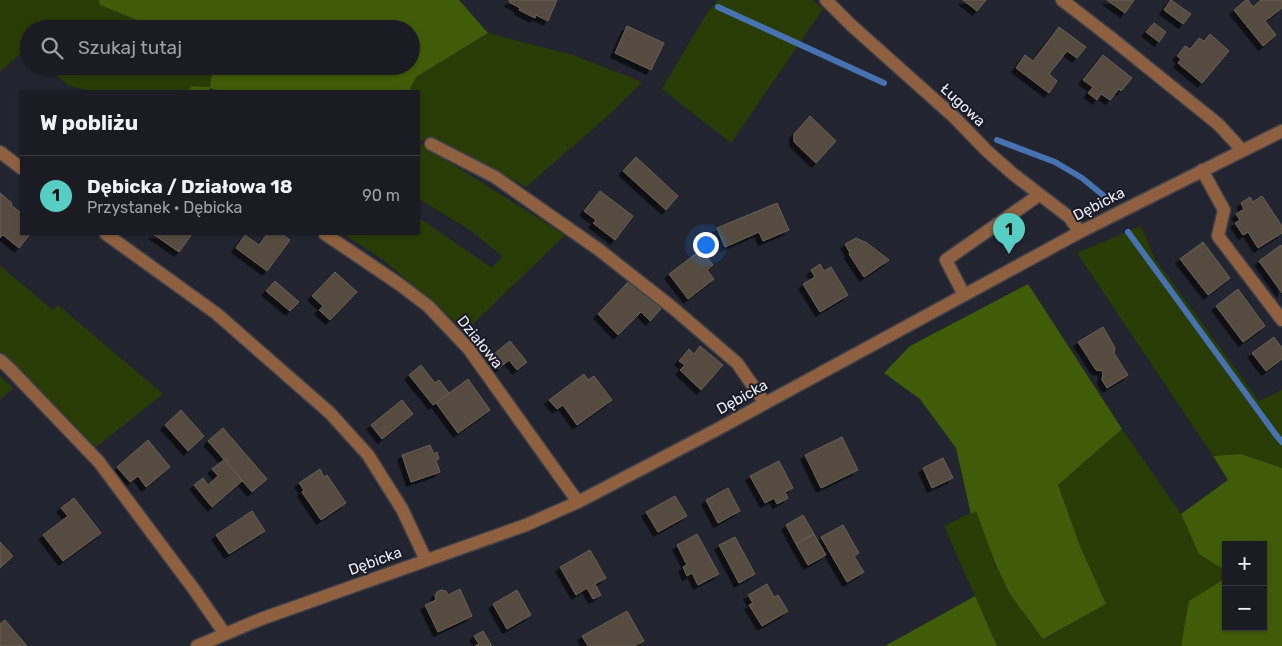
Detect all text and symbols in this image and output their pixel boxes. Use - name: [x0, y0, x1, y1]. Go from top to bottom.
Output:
- search box: [20, 20, 420, 75]
- icon: search: [38, 34, 66, 62]
- text: Szukaj tutaj: [78, 36, 182, 59]
- street label: Ługowa: [937, 80, 989, 130]
- text: W pobliżu: [40, 110, 138, 135]
- text: Dębicka / Działowa 18: [87, 175, 293, 198]
- street label: Dębicka: [1070, 183, 1128, 225]
- text: 1: [52, 186, 60, 205]
- text: 90 m: [362, 186, 400, 205]
- text: Przystanek · Dębicka: [87, 198, 242, 217]
- pin: 1: [993, 213, 1025, 254]
- your location: [693, 232, 719, 258]
- street label: Działowa: [453, 312, 507, 372]
- street label: Dębicka: [713, 376, 771, 418]
- map controls: [1222, 541, 1267, 631]
- button: +: [1222, 541, 1267, 586]
- street label: Dębicka: [346, 543, 404, 579]
- button: −: [1222, 586, 1267, 631]

